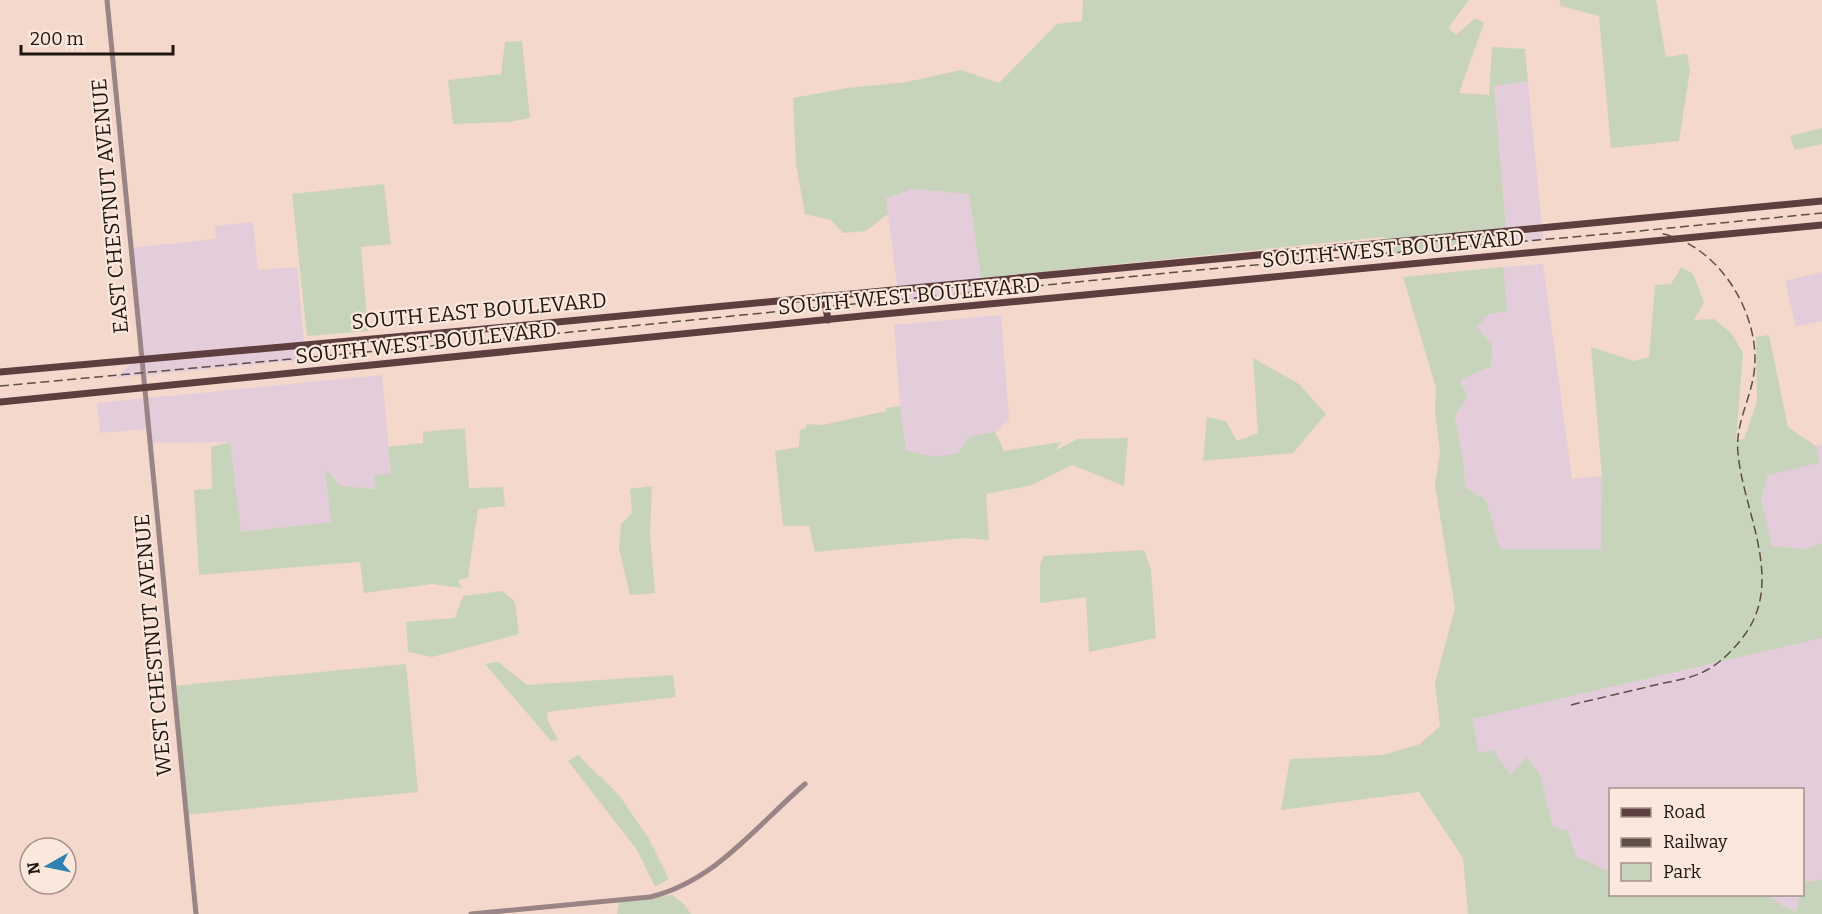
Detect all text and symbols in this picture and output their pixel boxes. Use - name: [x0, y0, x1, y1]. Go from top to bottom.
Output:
- scale bar: [21, 18, 172, 56]
- text: 200 m: [30, 28, 84, 50]
- street label: EAST CHESTNUT AVENUE: [86, 77, 134, 335]
- street label: SOUTH WEST BOULEVARD: [1261, 225, 1525, 273]
- street label: SOUTH WEST BOULEVARD: [777, 272, 1041, 320]
- street label: SOUTH EAST BOULEVARD: [350, 287, 608, 335]
- street label: SOUTH WEST BOULEVARD: [294, 316, 558, 370]
- street label: WEST CHESTNUT AVENUE: [129, 513, 177, 777]
- legend: [1609, 788, 1804, 896]
- text: Road: [1663, 801, 1706, 823]
- text: Railway: [1663, 831, 1728, 853]
- north arrow: [18, 836, 78, 896]
- text: N: [23, 861, 44, 876]
- text: Park: [1663, 861, 1702, 883]

